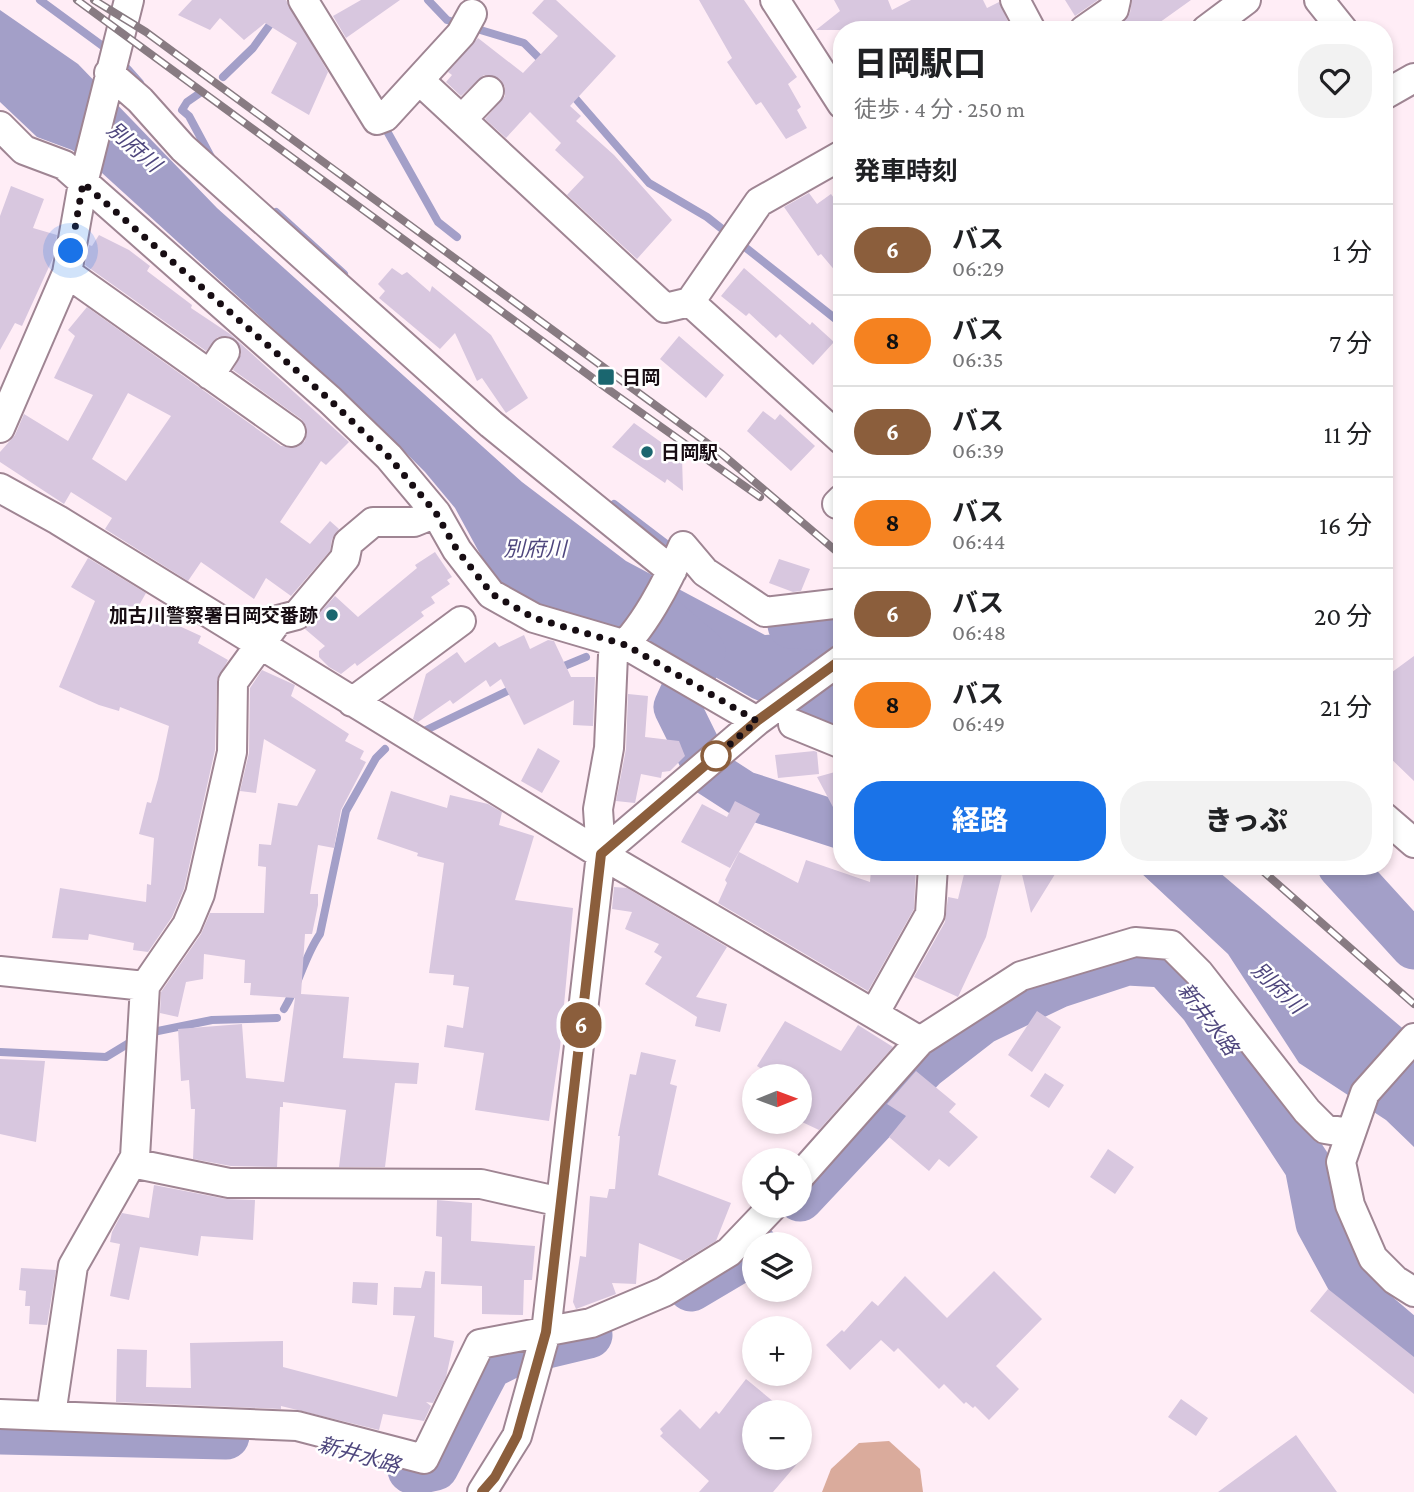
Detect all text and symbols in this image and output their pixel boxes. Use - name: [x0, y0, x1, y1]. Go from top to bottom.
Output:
- button: heart: [1298, 44, 1372, 118]
- text: 日岡駅口: [854, 45, 986, 82]
- text: 徒歩 · 4 分 · 250 m: [854, 96, 1025, 122]
- water label: 別府川: [102, 117, 167, 178]
- text: 発車時刻: [854, 157, 958, 186]
- text: バス: [952, 225, 1004, 254]
- your location: [53, 233, 88, 268]
- text: 6: [886, 236, 899, 263]
- text: 1 分: [1332, 238, 1372, 267]
- text: 06:29: [952, 255, 1005, 281]
- text: バス: [952, 316, 1004, 345]
- text: 8: [886, 327, 899, 354]
- text: 7 分: [1329, 329, 1372, 358]
- text: 06:35: [952, 346, 1004, 372]
- marker: 日岡: [596, 367, 616, 387]
- place label: 日岡: [622, 367, 660, 388]
- text: バス: [952, 407, 1004, 436]
- text: 6: [886, 418, 899, 445]
- text: 11 分: [1324, 420, 1372, 449]
- text: 06:39: [952, 437, 1004, 463]
- place label: 日岡駅: [661, 442, 718, 463]
- marker: 日岡駅: [639, 444, 655, 460]
- text: バス: [952, 498, 1004, 527]
- text: 8: [886, 509, 899, 536]
- text: 16 分: [1319, 511, 1372, 540]
- text: 06:44: [952, 528, 1005, 554]
- water label: 別府川: [504, 537, 568, 561]
- text: バス: [952, 589, 1004, 618]
- text: 6: [886, 600, 899, 627]
- text: 20 分: [1314, 602, 1372, 631]
- place label: 加古川警察署日岡交番跡: [109, 605, 318, 626]
- marker: 加古川警察署日岡交番跡: [324, 607, 340, 623]
- text: 06:48: [952, 619, 1006, 645]
- text: バス: [952, 680, 1004, 709]
- text: 8: [886, 691, 899, 718]
- text: 21 分: [1320, 693, 1372, 722]
- text: 06:49: [952, 710, 1005, 736]
- unlabelled marker: [701, 741, 731, 771]
- button: 経路: [854, 781, 1106, 861]
- button: きっぷ: [1120, 781, 1372, 861]
- water label: 別府川: [1247, 957, 1310, 1020]
- water label: 新井水路: [1173, 978, 1244, 1061]
- line badge: 6: [558, 1002, 604, 1048]
- text: 6: [574, 1011, 588, 1038]
- north arrow: [742, 1064, 812, 1134]
- map controls: [742, 1064, 812, 1470]
- button: locate: [742, 1148, 812, 1218]
- button: layers: [742, 1232, 812, 1302]
- button: +: [742, 1316, 812, 1386]
- button: −: [742, 1400, 812, 1470]
- water label: 新井水路: [315, 1432, 405, 1479]

